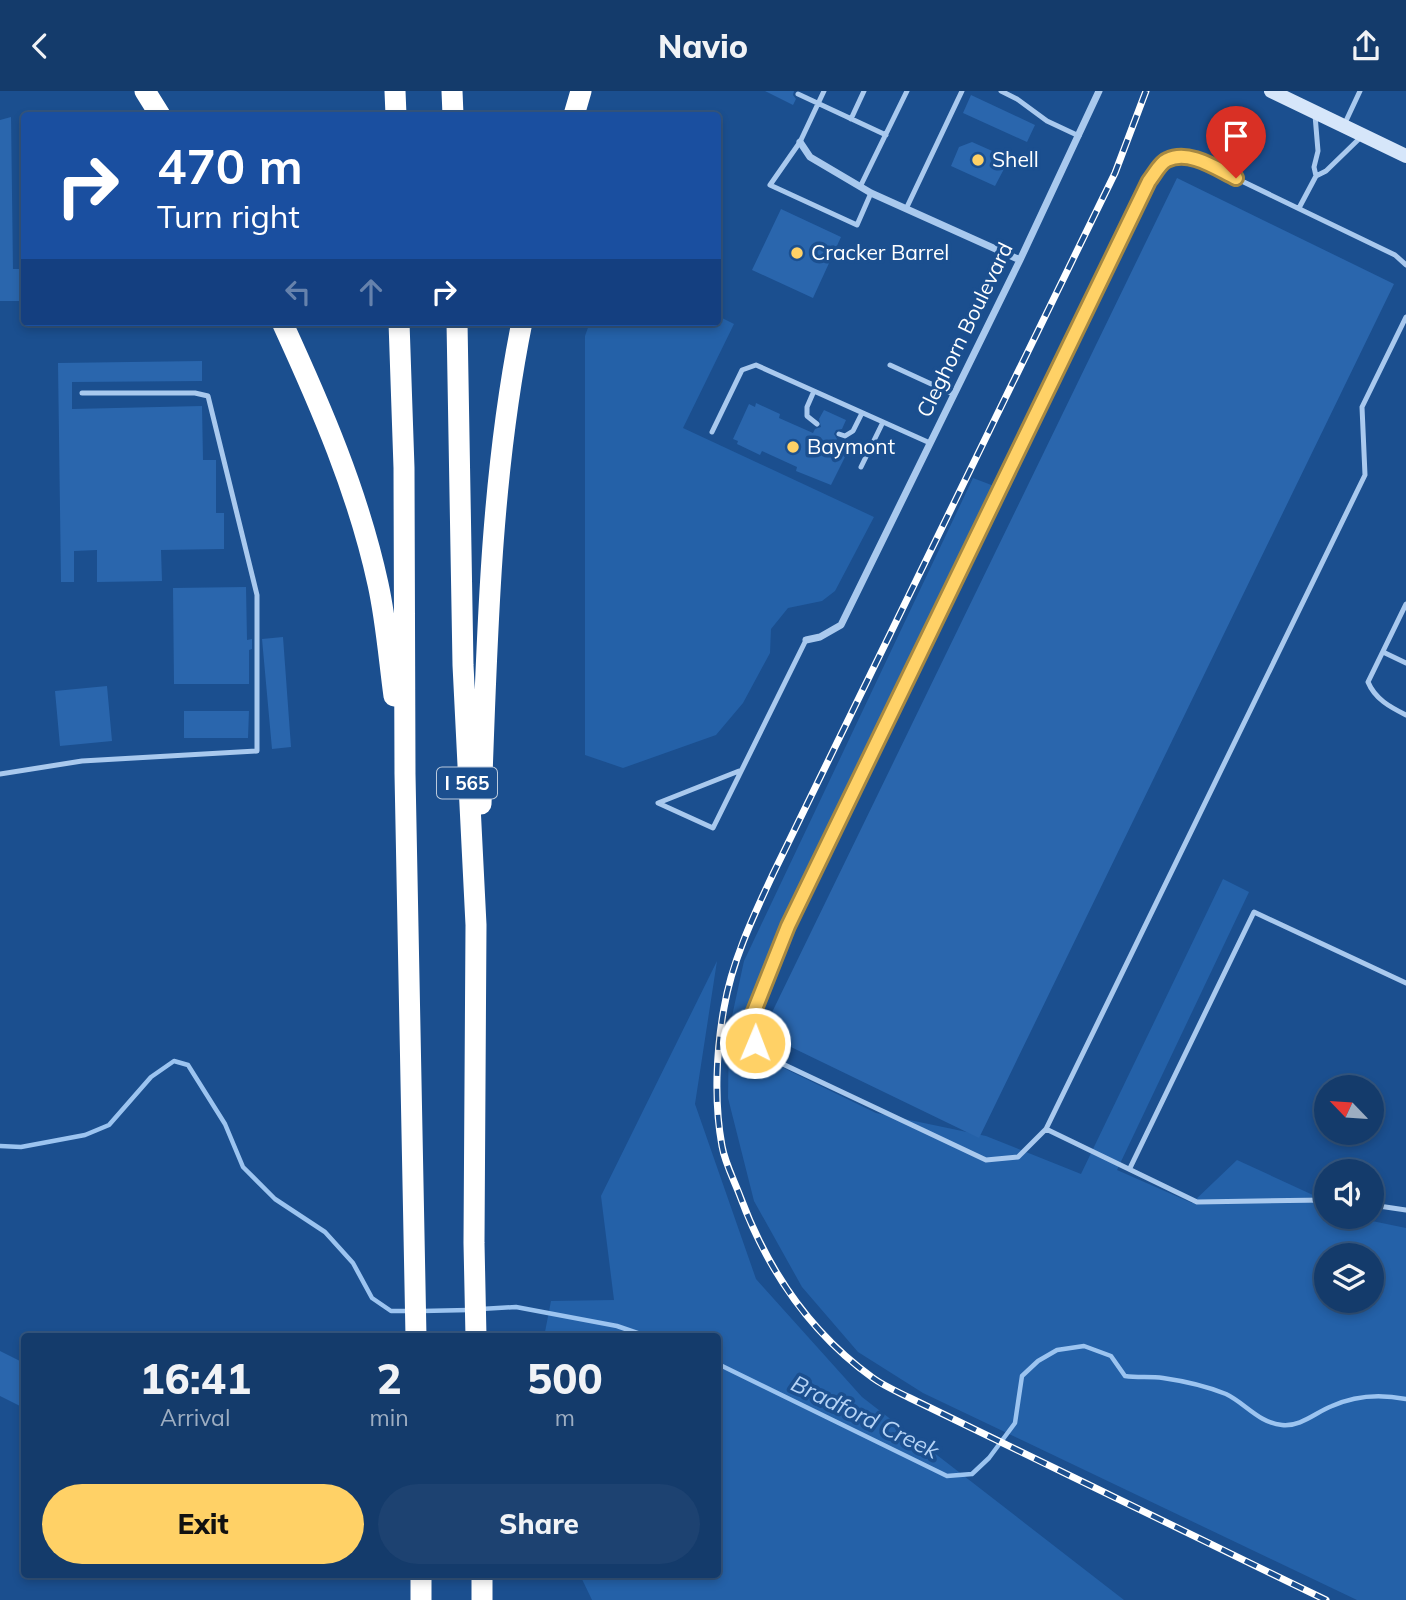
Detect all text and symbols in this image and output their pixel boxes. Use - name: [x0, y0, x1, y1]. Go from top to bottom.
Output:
- text: Navio: [658, 26, 748, 66]
- icon: back: [21, 27, 59, 65]
- icon: share: [1347, 27, 1385, 65]
- pin: [1206, 106, 1266, 178]
- icon: arrive: [1217, 117, 1255, 155]
- text: 470 m: [157, 135, 303, 196]
- icon: right: [42, 140, 133, 231]
- place label: Shell: [992, 146, 1039, 172]
- marker: Shell: [970, 152, 986, 168]
- text: Turn right: [157, 196, 300, 236]
- street label: Cleghorn Boulevard: [910, 238, 1018, 421]
- place label: Cracker Barrel: [811, 239, 949, 265]
- marker: Cracker Barrel: [789, 245, 805, 261]
- icon: left: [279, 273, 317, 311]
- icon: ahead: [352, 273, 390, 311]
- icon: right: [425, 273, 463, 311]
- place label: Baymont: [807, 433, 895, 459]
- marker: Baymont: [785, 439, 801, 455]
- road number: I 565: [437, 768, 497, 799]
- position arrow: [718, 1006, 792, 1080]
- north arrow: [1314, 1075, 1384, 1145]
- map controls: [1314, 1075, 1384, 1313]
- button: sound: [1314, 1159, 1384, 1229]
- button: layers: [1314, 1243, 1384, 1313]
- text: 16:41: [139, 1352, 251, 1405]
- text: 2: [376, 1352, 402, 1405]
- text: 500: [527, 1352, 603, 1405]
- water label: Bradford Creek: [787, 1368, 945, 1465]
- text: Arrival: [160, 1403, 230, 1432]
- text: min: [369, 1403, 409, 1432]
- text: m: [555, 1403, 575, 1432]
- button: Exit: [42, 1484, 364, 1564]
- button: Share: [378, 1484, 700, 1564]

